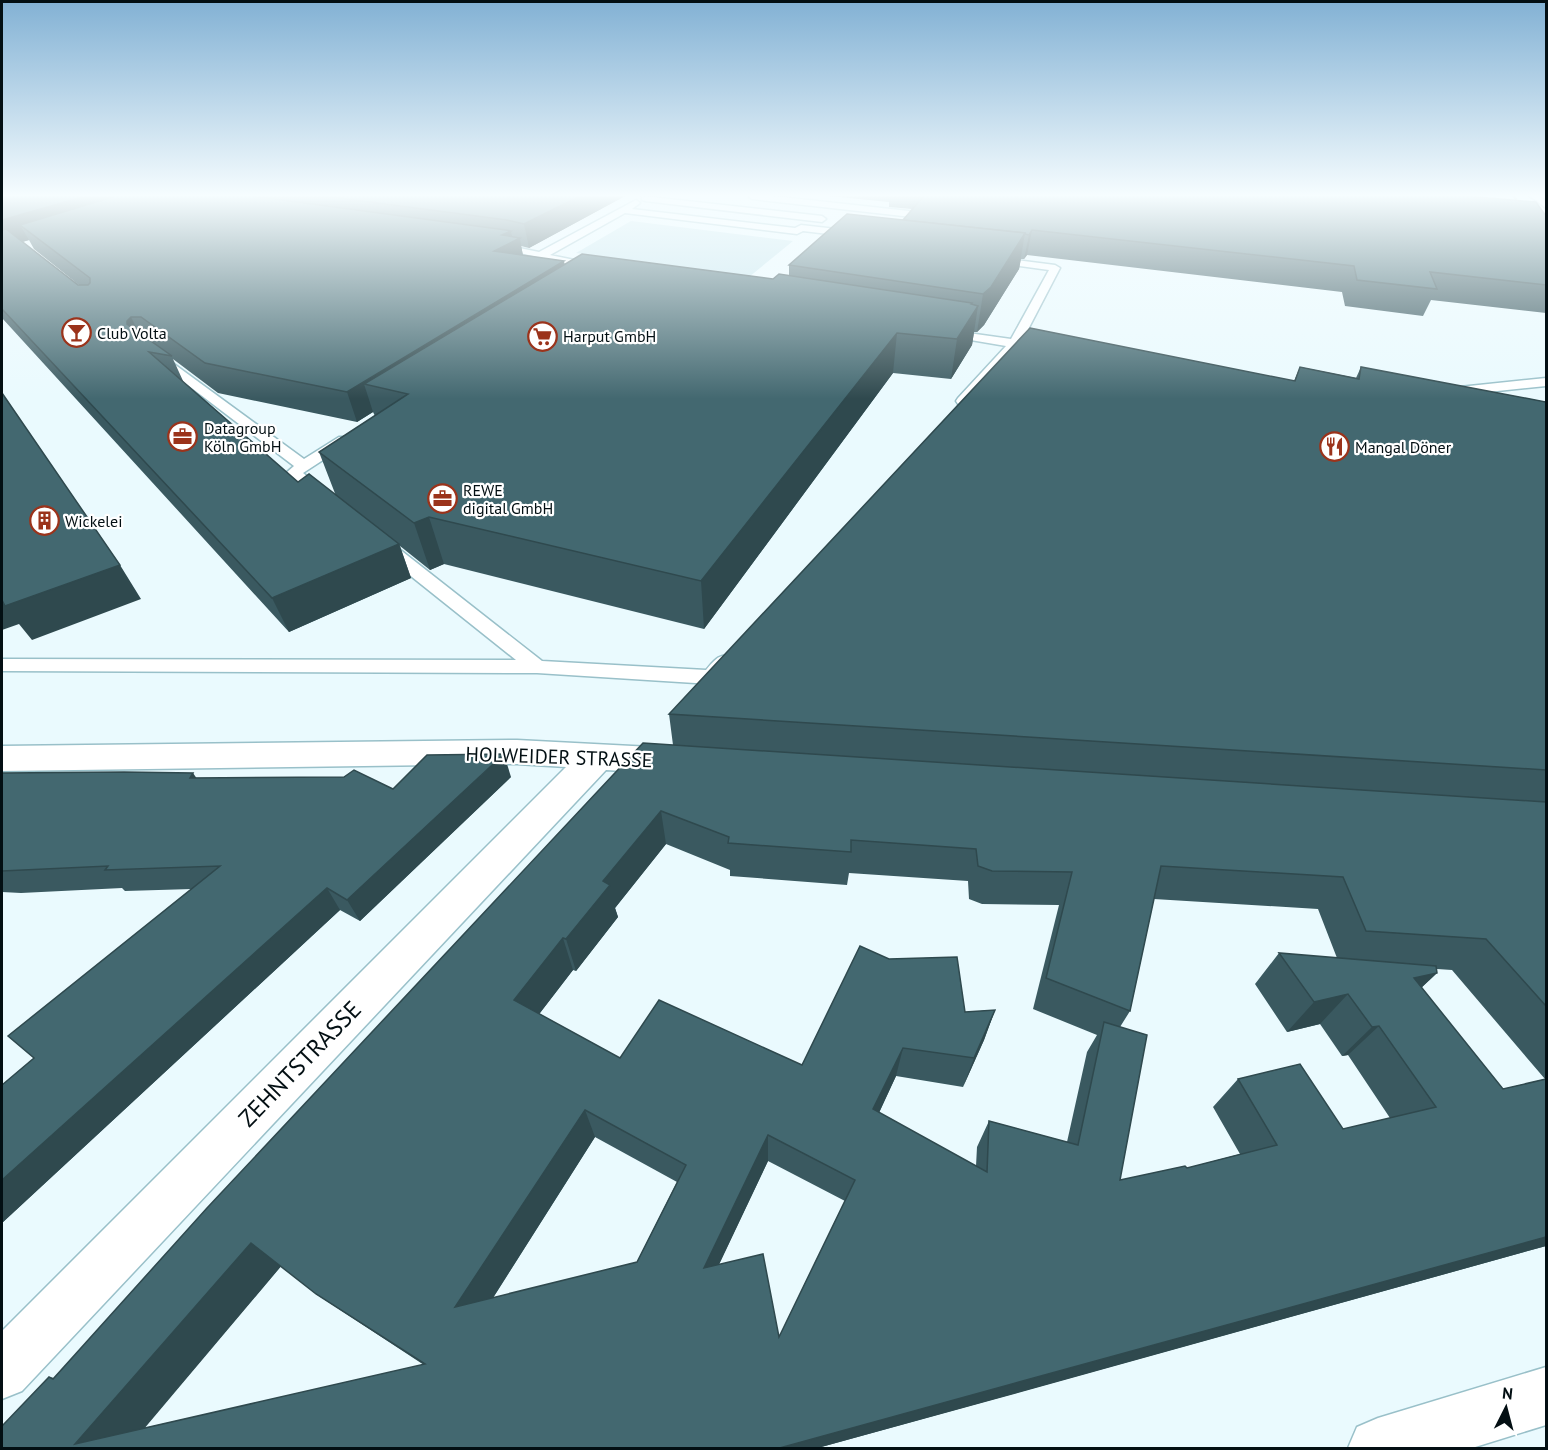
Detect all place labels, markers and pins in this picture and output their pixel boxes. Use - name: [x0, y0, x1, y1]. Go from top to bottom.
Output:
- bar icon: Club Volta: [60, 317, 92, 349]
- supermarket icon: Harput GmbH: [526, 320, 558, 352]
- place label: Club Volta: [97, 323, 167, 343]
- place label: Harput GmbH: [563, 326, 656, 346]
- place label: Datagroup Köln GmbH: [204, 418, 281, 456]
- office icon: Datagroup Köln GmbH: [167, 421, 199, 453]
- restaurant icon: Mangal Döner: [1318, 431, 1350, 463]
- place label: Mangal Döner: [1355, 437, 1452, 457]
- place label: REWE digital GmbH: [463, 480, 553, 518]
- office icon: REWE digital GmbH: [426, 483, 458, 515]
- building icon: Wickelei: [28, 505, 60, 537]
- place label: Wickelei: [65, 511, 122, 531]

